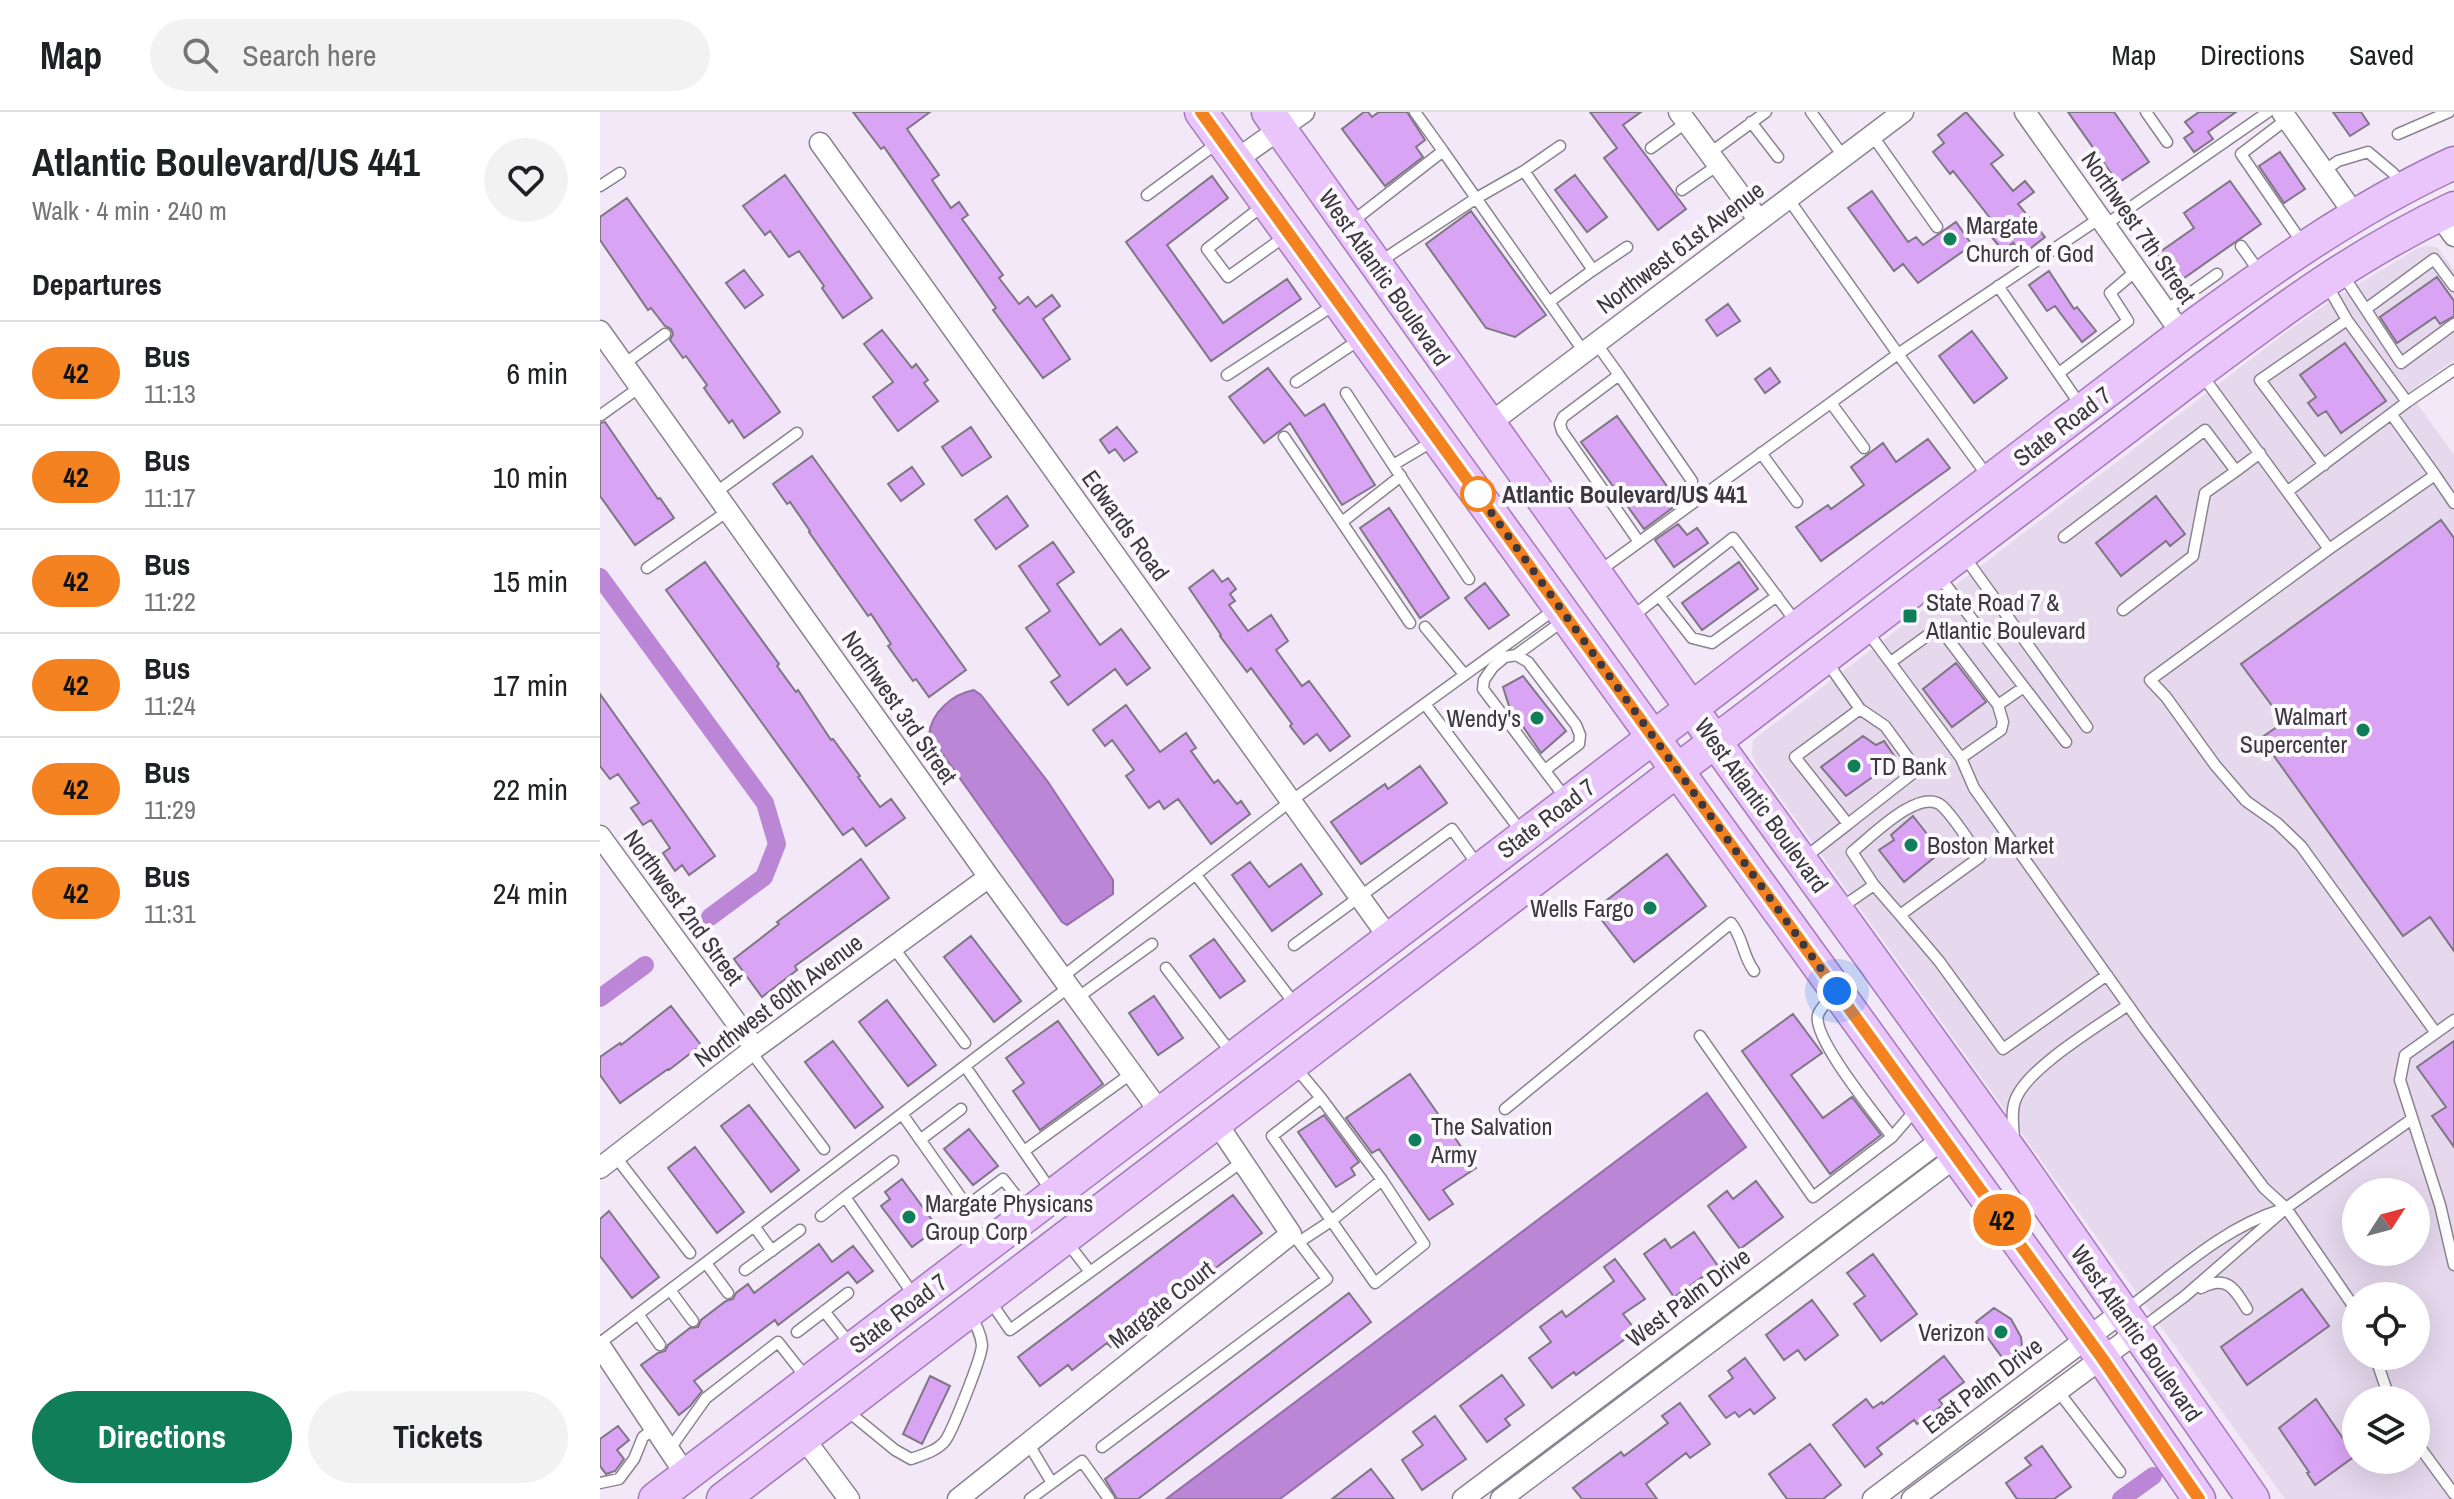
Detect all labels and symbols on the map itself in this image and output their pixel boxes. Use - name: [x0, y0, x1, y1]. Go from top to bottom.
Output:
- street label: Northwest 7th Street: [2074, 144, 2204, 310]
- street label: Northwest 61st Avenue: [1590, 173, 1770, 321]
- street label: West Atlantic Boulevard: [1312, 182, 1458, 372]
- place label: Margate Church of God: [1966, 209, 2094, 269]
- marker: Margate Church of God: [1941, 230, 1959, 248]
- street label: State Road 7: [2006, 379, 2118, 473]
- street label: Edwards Road: [1075, 463, 1177, 587]
- marker: Atlantic Boulevard/US 441: [1461, 477, 1495, 511]
- place label: Atlantic Boulevard/US 441: [1502, 478, 1747, 510]
- place label: State Road 7 & Atlantic Boulevard: [1925, 586, 2086, 646]
- marker: State Road 7 & Atlantic Boulevard: [1901, 607, 1919, 625]
- street label: Northwest 3rd Street: [835, 624, 965, 791]
- place label: Walmart Supercenter: [2240, 700, 2348, 760]
- place label: Wendy's: [1446, 702, 1521, 734]
- marker: Wendy's: [1528, 709, 1546, 727]
- street label: West Atlantic Boulevard: [1688, 711, 1836, 899]
- marker: Walmart Supercenter: [2354, 721, 2372, 739]
- place label: TD Bank: [1870, 750, 1947, 782]
- marker: TD Bank: [1845, 757, 1863, 775]
- street label: State Road 7: [1490, 771, 1602, 865]
- street label: Northwest 2nd Street: [617, 823, 752, 992]
- place label: Boston Market: [1927, 829, 2054, 861]
- marker: Boston Market: [1902, 836, 1920, 854]
- place label: Wells Fargo: [1530, 892, 1634, 924]
- marker: Wells Fargo: [1641, 899, 1659, 917]
- street label: Northwest 60th Avenue: [687, 926, 869, 1074]
- your location: [1817, 971, 1857, 1011]
- place label: The Salvation Army: [1430, 1110, 1552, 1170]
- marker: The Salvation Army: [1406, 1131, 1424, 1149]
- north arrow: [2342, 1178, 2430, 1266]
- place label: Margate Physicans Group Corp: [925, 1187, 1093, 1247]
- line badge: 42: [1966, 1194, 2038, 1246]
- marker: Margate Physicans Group Corp: [900, 1208, 918, 1226]
- street label: West Atlantic Boulevard: [2064, 1238, 2210, 1428]
- street label: West Palm Drive: [1620, 1240, 1756, 1354]
- street label: Margate Court: [1102, 1252, 1221, 1355]
- street label: State Road 7: [842, 1266, 954, 1360]
- place label: Verizon: [1918, 1316, 1985, 1348]
- marker: Verizon: [1992, 1323, 2010, 1341]
- street label: East Palm Drive: [1916, 1329, 2048, 1441]

